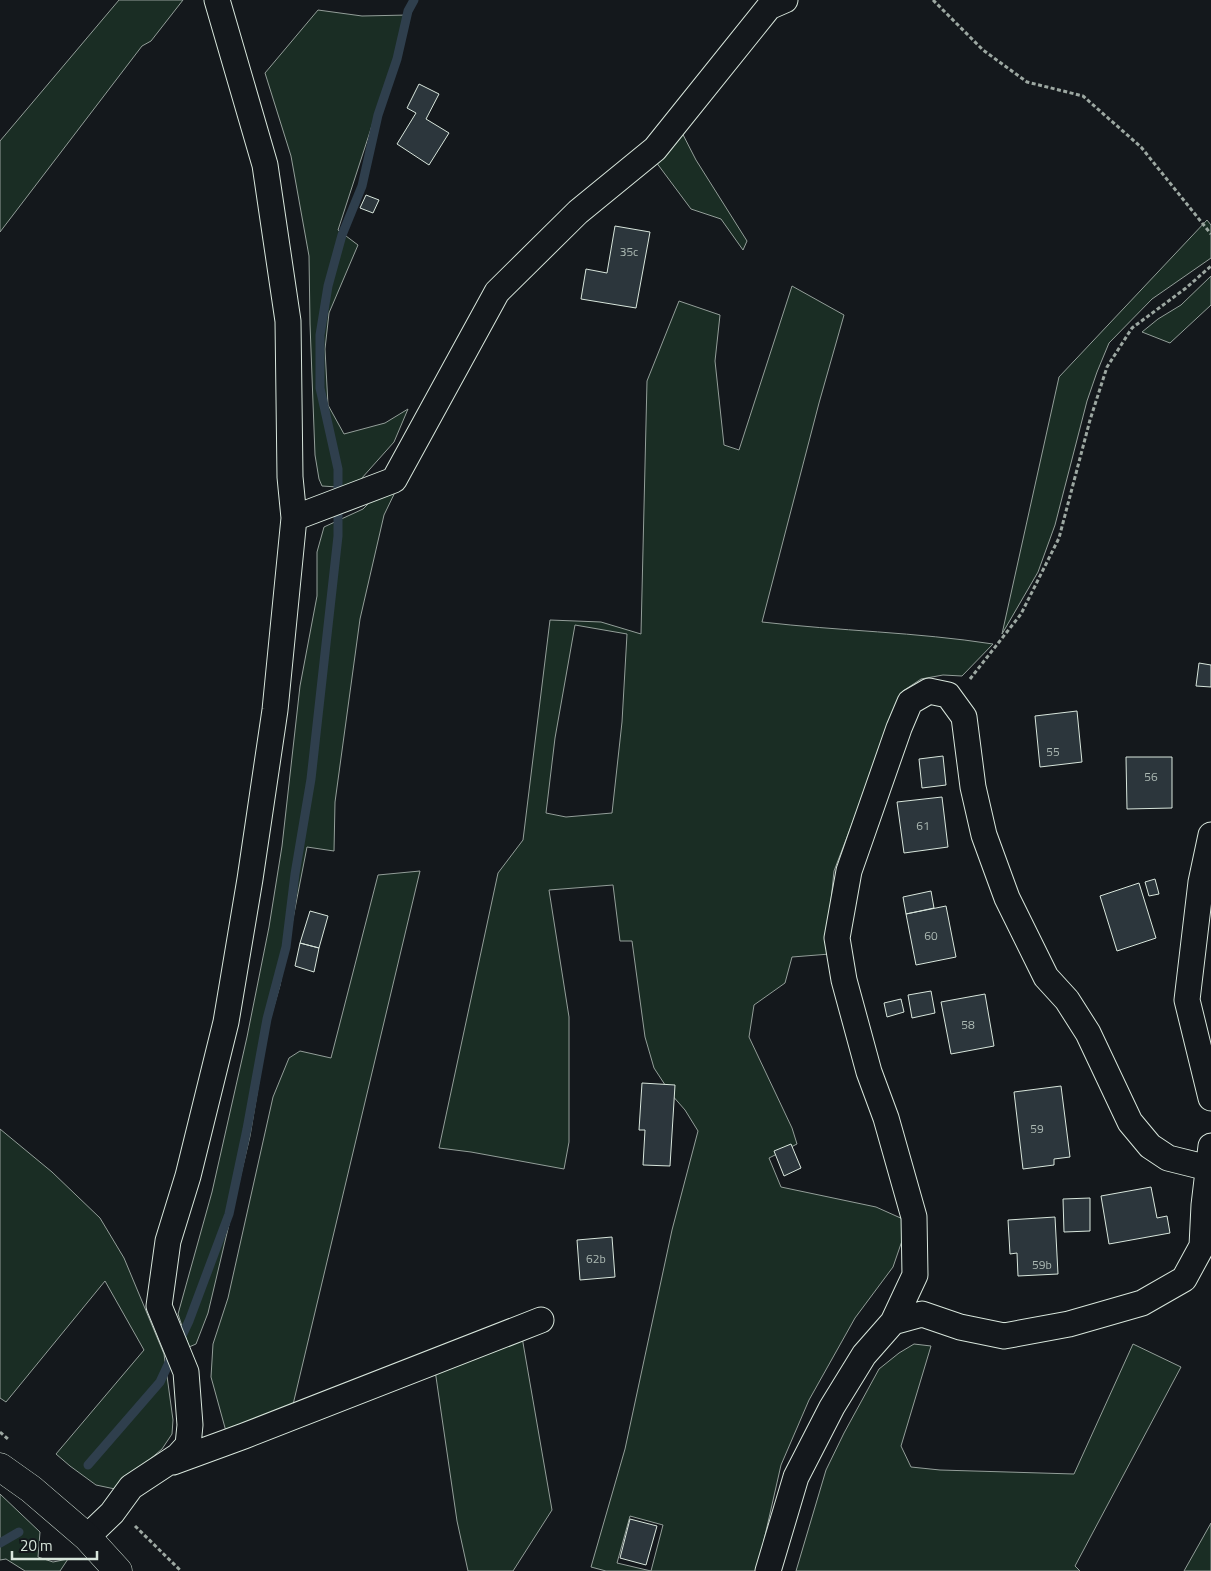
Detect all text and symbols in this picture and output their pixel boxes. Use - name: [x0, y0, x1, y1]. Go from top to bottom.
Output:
- house number: 35c: [620, 242, 638, 261]
- house number: 55: [1046, 742, 1060, 761]
- house number: 56: [1144, 767, 1158, 786]
- house number: 61: [916, 816, 930, 835]
- house number: 60: [924, 926, 938, 945]
- house number: 58: [961, 1015, 975, 1034]
- house number: 59: [1030, 1119, 1044, 1138]
- house number: 62b: [586, 1249, 606, 1268]
- house number: 59b: [1032, 1255, 1052, 1274]
- scale bar: [12, 1528, 98, 1560]
- text: 20 m: [20, 1534, 53, 1557]

